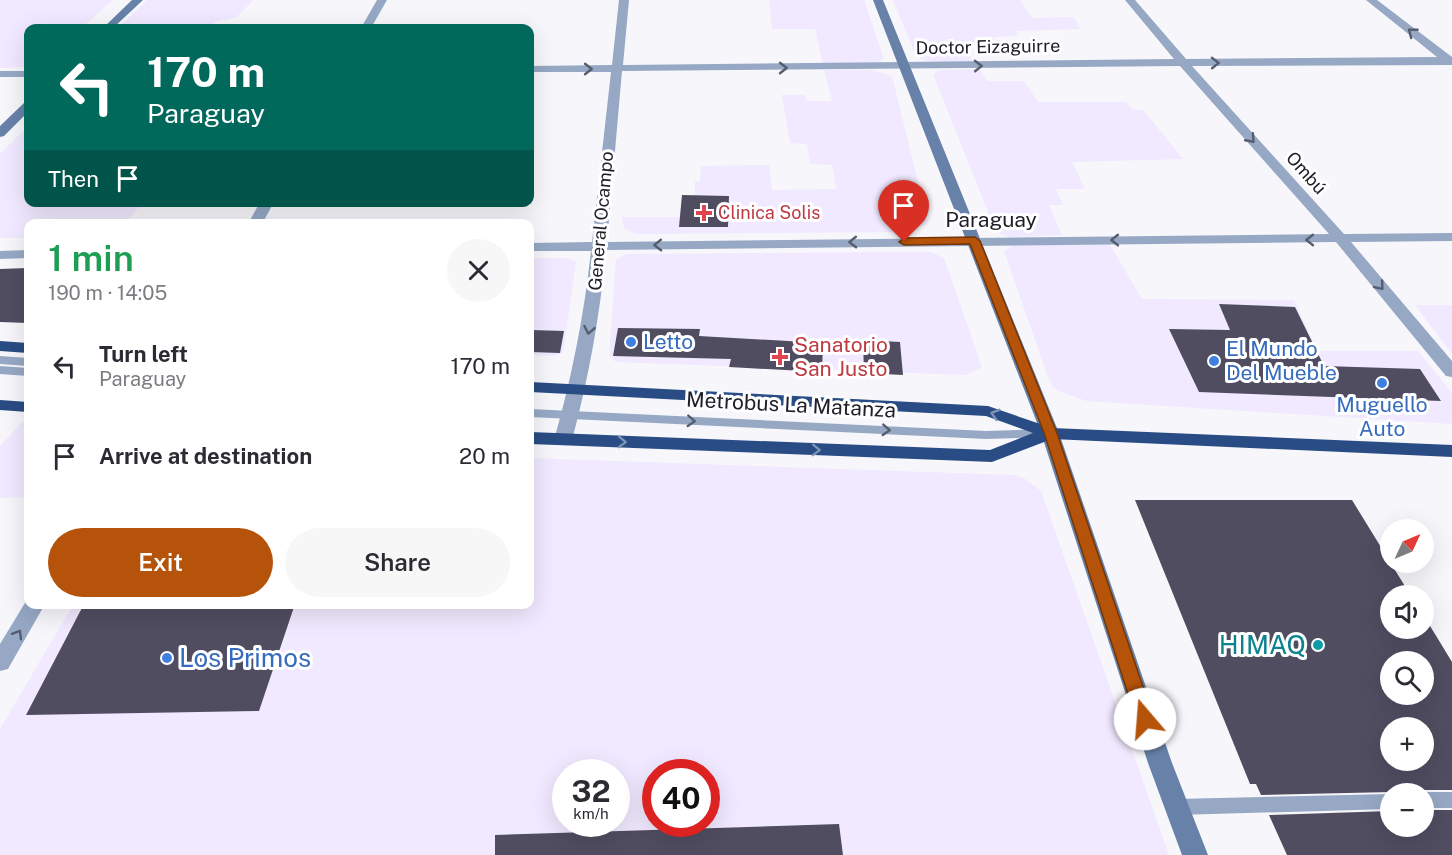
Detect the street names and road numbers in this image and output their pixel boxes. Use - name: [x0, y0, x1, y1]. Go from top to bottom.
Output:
- street label: Doctor Eizaguirre: [915, 35, 1060, 58]
- street label: Ombú: [1282, 147, 1331, 198]
- street label: General Ocampo: [584, 150, 617, 291]
- street label: Paraguay: [945, 207, 1037, 232]
- street label: Metrobus La Matanza: [685, 387, 897, 422]

